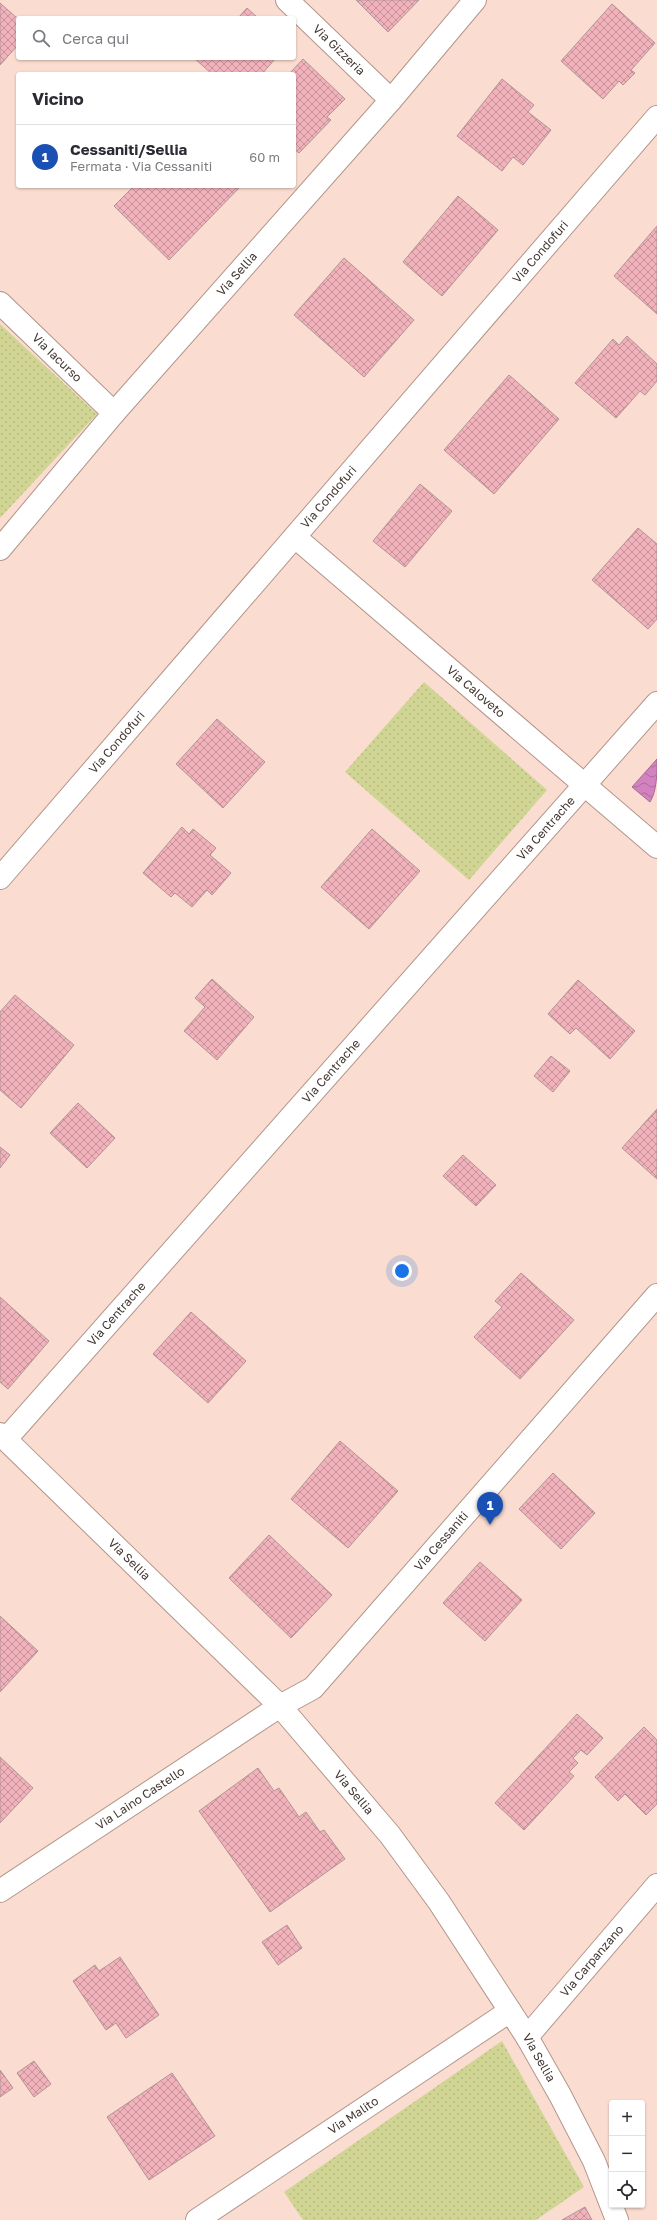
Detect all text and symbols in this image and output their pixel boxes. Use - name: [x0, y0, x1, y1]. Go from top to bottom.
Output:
- search box: [16, 16, 296, 60]
- street label: Via Gizzeria: [310, 21, 369, 78]
- icon: search: [30, 27, 52, 49]
- text: Cerca qui: [62, 29, 129, 47]
- text: Vicino: [32, 88, 84, 109]
- text: Cessaniti/Sellia: [70, 140, 187, 158]
- text: 1: [42, 149, 48, 165]
- text: 60 m: [249, 149, 280, 165]
- text: Fermata · Via Cessaniti: [70, 158, 212, 174]
- street label: Via Condofuri: [509, 217, 571, 286]
- street label: Via Sellia: [213, 249, 260, 299]
- street label: Via Iacurso: [29, 330, 85, 385]
- street label: Via Condofuri: [297, 463, 359, 531]
- street label: Via Caloveto: [444, 662, 508, 721]
- street label: Via Condofuri: [85, 708, 148, 777]
- street label: Via Centrache: [513, 793, 578, 863]
- street label: Via Centrache: [299, 1036, 363, 1106]
- your location: [392, 1261, 412, 1281]
- street label: Via Centrache: [84, 1278, 149, 1349]
- pin: 1: [477, 1492, 503, 1525]
- street label: Via Cessaniti: [411, 1508, 471, 1574]
- street label: Via Sellia: [105, 1535, 154, 1583]
- street label: Via Laino Castello: [93, 1763, 187, 1833]
- street label: Via Sellia: [331, 1767, 377, 1817]
- street label: Via Carpanzano: [557, 1922, 626, 2000]
- street label: Via Sellia: [520, 2031, 559, 2084]
- street label: Via Malito: [325, 2093, 381, 2137]
- map controls: [609, 2100, 645, 2208]
- button: +: [609, 2100, 645, 2136]
- button: −: [609, 2136, 645, 2172]
- button: locate: [609, 2172, 645, 2208]

